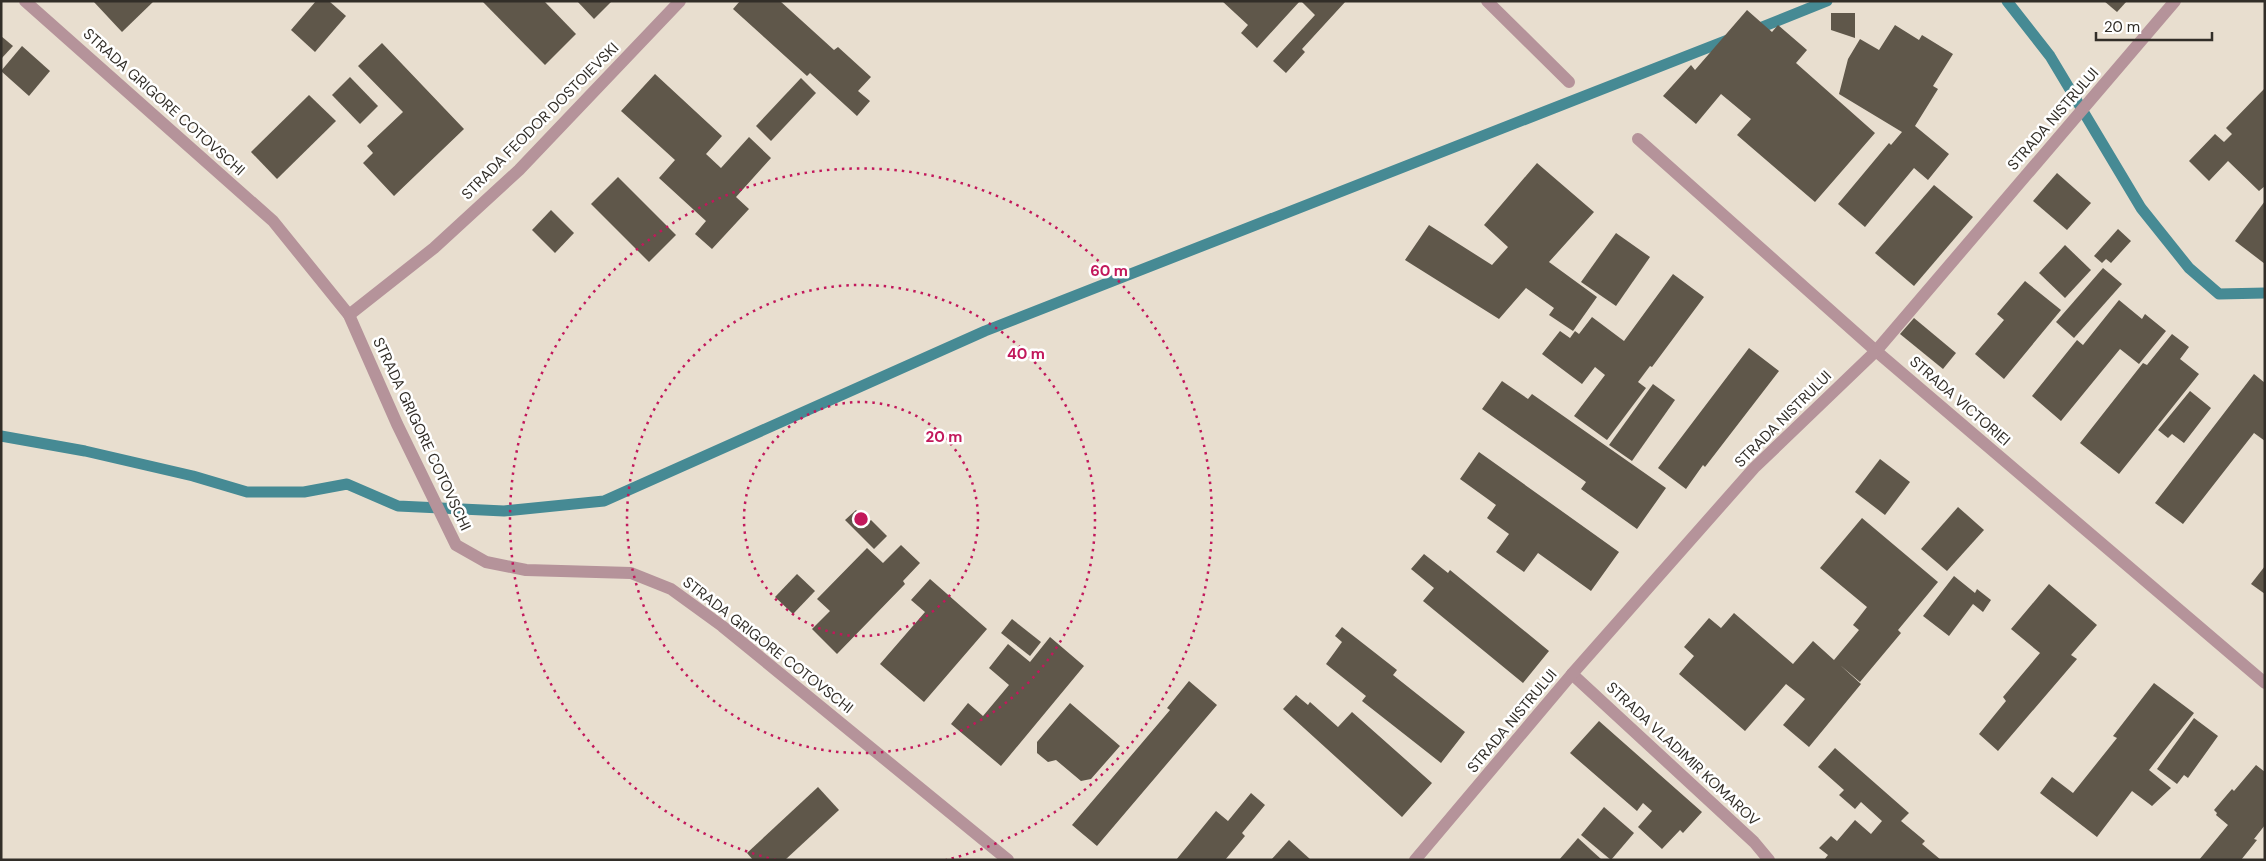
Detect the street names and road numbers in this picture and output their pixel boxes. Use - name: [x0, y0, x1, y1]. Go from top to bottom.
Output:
- street label: STRADA GRIGORE COTOVSCHI: [79, 24, 249, 180]
- street label: STRADA FEODOR DOSTOIEVSKI: [457, 38, 623, 204]
- street label: STRADA NISTRULUI: [2003, 64, 2103, 174]
- street label: STRADA GRIGORE COTOVSCHI: [368, 334, 476, 534]
- street label: STRADA VICTORIEI: [1905, 352, 2015, 450]
- street label: STRADA NISTRULUI: [1730, 366, 1836, 472]
- street label: STRADA GRIGORE COTOVSCHI: [679, 572, 857, 718]
- street label: STRADA NISTRULUI: [1463, 665, 1561, 777]
- street label: STRADA VLADIMIR KOMAROV: [1602, 678, 1764, 830]

